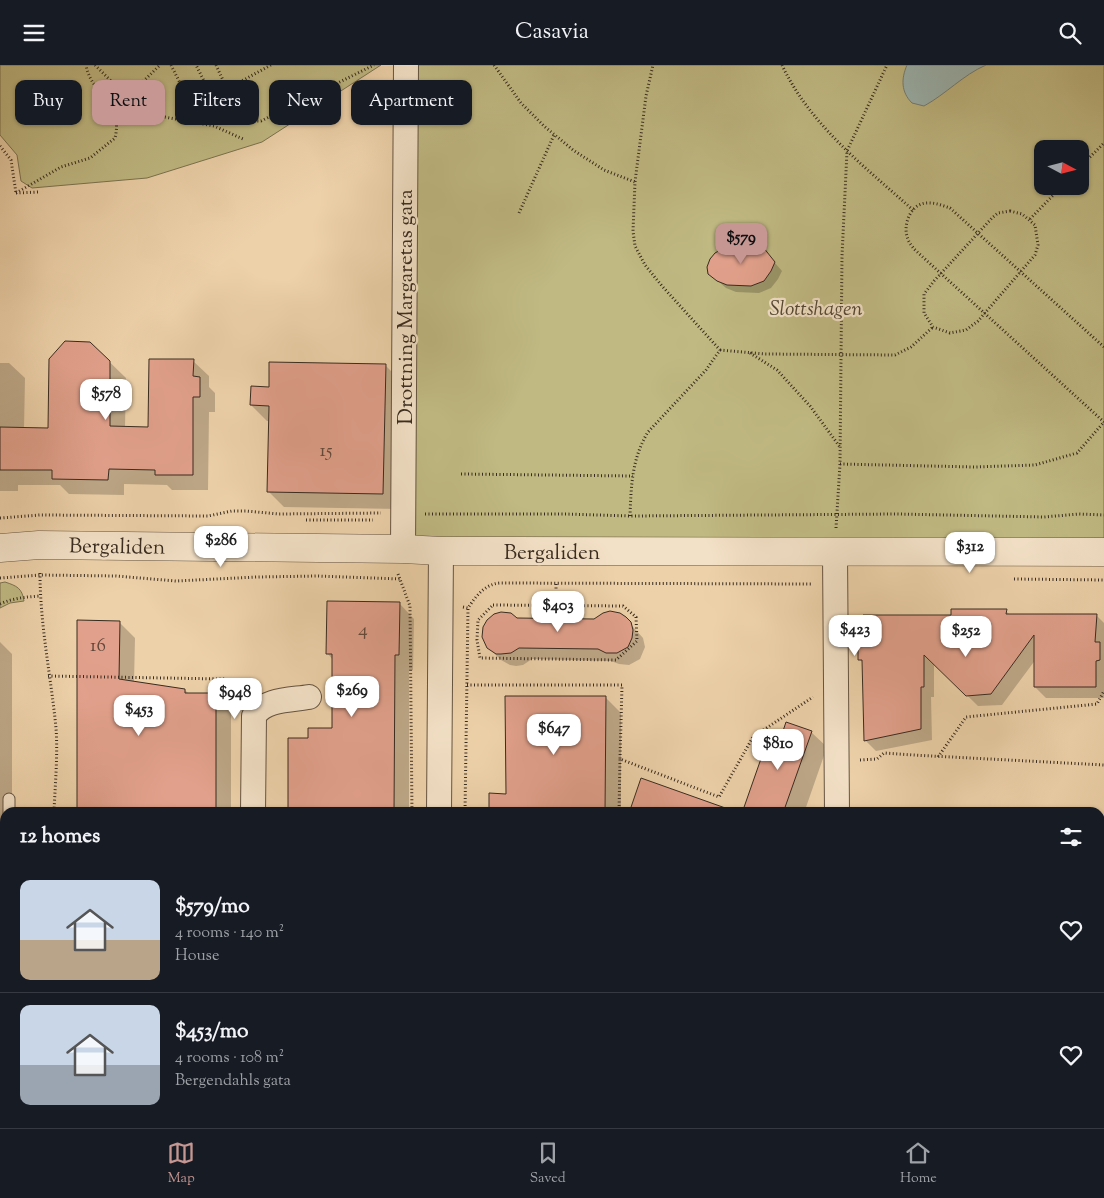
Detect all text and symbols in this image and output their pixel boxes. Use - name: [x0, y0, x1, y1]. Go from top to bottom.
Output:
- text: Casavia: [515, 17, 589, 49]
- icon: menu: [20, 19, 48, 47]
- icon: search: [1056, 19, 1084, 47]
- chip: Buy: [15, 80, 82, 125]
- chip: Rent: [92, 80, 165, 125]
- chip: Filters: [175, 80, 259, 125]
- chip: New: [269, 80, 341, 125]
- chip: Apartment: [351, 80, 472, 125]
- north arrow: [1034, 140, 1089, 195]
- map controls: [1034, 140, 1089, 195]
- street label: Drottning Margaretas gata: [392, 189, 422, 425]
- pin: $579: [711, 223, 771, 265]
- text: $579: [726, 227, 756, 250]
- park label: Slottshagen: [770, 295, 862, 325]
- pin: $578: [76, 379, 136, 421]
- text: $578: [91, 383, 121, 406]
- house number: 15: [320, 438, 333, 465]
- pin: $286: [191, 525, 251, 568]
- text: $286: [205, 530, 237, 553]
- pin: $312: [940, 531, 1000, 574]
- street label: Bergaliden: [69, 532, 165, 564]
- text: $312: [956, 536, 984, 559]
- street label: Bergaliden: [504, 539, 600, 569]
- pin: $403: [528, 591, 588, 633]
- text: $403: [542, 595, 574, 618]
- pin: $423: [825, 615, 885, 657]
- pin: $252: [936, 615, 996, 658]
- house number: 4: [358, 617, 368, 644]
- text: $423: [840, 619, 870, 642]
- text: $252: [952, 620, 980, 643]
- house number: 16: [90, 633, 106, 660]
- pin: $269: [322, 675, 382, 718]
- pin: $948: [205, 677, 265, 720]
- text: $269: [336, 680, 368, 703]
- text: $948: [219, 682, 251, 705]
- pin: $453: [109, 695, 169, 737]
- text: $453: [125, 699, 153, 722]
- pin: $647: [524, 713, 584, 756]
- text: $647: [538, 718, 570, 741]
- pin: $810: [748, 729, 808, 771]
- text: $810: [763, 733, 793, 756]
- text: 12 homes: [20, 822, 100, 852]
- icon: filters: [1057, 823, 1085, 851]
- text: $579/mo: [175, 892, 250, 922]
- icon: home: [60, 900, 120, 960]
- icon: heart: [1057, 916, 1085, 944]
- text: 4 rooms · 140 m²: [175, 922, 284, 945]
- text: House: [175, 945, 219, 968]
- text: $453/mo: [175, 1017, 248, 1047]
- icon: home: [60, 1025, 120, 1085]
- icon: heart: [1057, 1041, 1085, 1069]
- text: 4 rooms · 108 m²: [175, 1047, 284, 1070]
- text: Bergendahls gata: [175, 1070, 291, 1093]
- tab: Map: [167, 1139, 195, 1189]
- tab: Saved: [530, 1139, 566, 1189]
- tab: Home: [900, 1139, 937, 1189]

